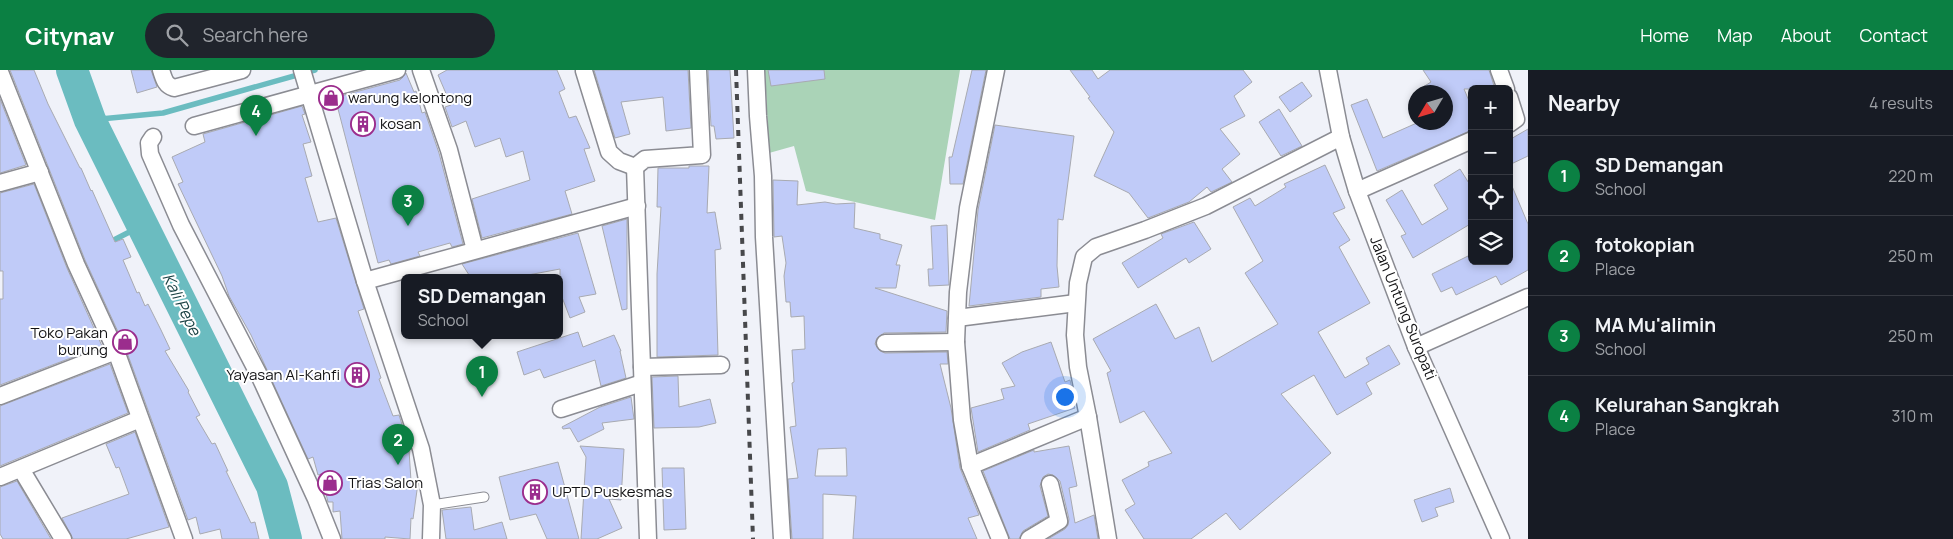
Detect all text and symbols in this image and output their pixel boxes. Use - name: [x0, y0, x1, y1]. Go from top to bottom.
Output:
- search box: [145, 13, 495, 58]
- text: Citynav: [25, 19, 115, 52]
- icon: search: [163, 21, 191, 49]
- text: Search here: [203, 22, 308, 48]
- text: Home: [1640, 23, 1689, 47]
- text: Map: [1717, 23, 1753, 47]
- text: About: [1781, 23, 1831, 47]
- text: Contact: [1859, 23, 1928, 47]
- shop icon: warung kelontong: [318, 85, 344, 111]
- north arrow: [1408, 85, 1453, 130]
- map controls: [1468, 85, 1513, 265]
- button: +: [1468, 85, 1513, 130]
- place label: warung kelontong: [348, 87, 472, 108]
- text: Nearby: [1548, 89, 1620, 117]
- text: 4 results: [1869, 92, 1933, 114]
- pin: 4: [240, 95, 272, 136]
- building icon: kosan: [350, 111, 376, 137]
- place label: kosan: [380, 113, 421, 134]
- button: −: [1468, 130, 1513, 175]
- text: SD Demangan: [1595, 152, 1724, 178]
- text: 1: [1560, 165, 1568, 187]
- text: 220 m: [1888, 165, 1933, 187]
- button: locate: [1468, 175, 1513, 220]
- text: School: [1595, 178, 1646, 200]
- pin: 3: [392, 185, 424, 226]
- button: layers: [1468, 220, 1513, 265]
- text: fotokopian: [1595, 232, 1695, 258]
- street label: Jalan Untung Suropati: [1365, 233, 1442, 383]
- text: 2: [1559, 245, 1569, 267]
- text: 250 m: [1888, 245, 1933, 267]
- text: Place: [1595, 258, 1635, 280]
- water label: Kali Pepe: [158, 269, 207, 340]
- popup: [401, 274, 563, 339]
- text: SD Demangan: [418, 283, 546, 309]
- text: School: [418, 309, 469, 331]
- text: MA Mu'alimin: [1595, 312, 1716, 338]
- place label: Toko Pakan burung: [30, 322, 108, 360]
- text: 3: [1559, 325, 1569, 347]
- text: 250 m: [1888, 325, 1933, 347]
- shop icon: Toko Pakan burung: [112, 329, 138, 355]
- text: School: [1595, 338, 1646, 360]
- pin: 1: [466, 356, 498, 397]
- building icon: Yayasan Al-Kahfi: [344, 362, 370, 388]
- place label: Yayasan Al-Kahfi: [226, 364, 340, 385]
- your location: [1052, 384, 1078, 410]
- text: Kelurahan Sangkrah: [1595, 392, 1779, 418]
- text: 4: [1559, 405, 1569, 427]
- text: 310 m: [1891, 405, 1933, 427]
- text: Place: [1595, 418, 1635, 440]
- pin: 2: [382, 424, 414, 465]
- shop icon: Trias Salon: [317, 470, 343, 496]
- place label: Trias Salon: [348, 472, 423, 493]
- building icon: UPTD Puskesmas: [522, 479, 548, 505]
- place label: UPTD Puskesmas: [552, 481, 672, 502]

